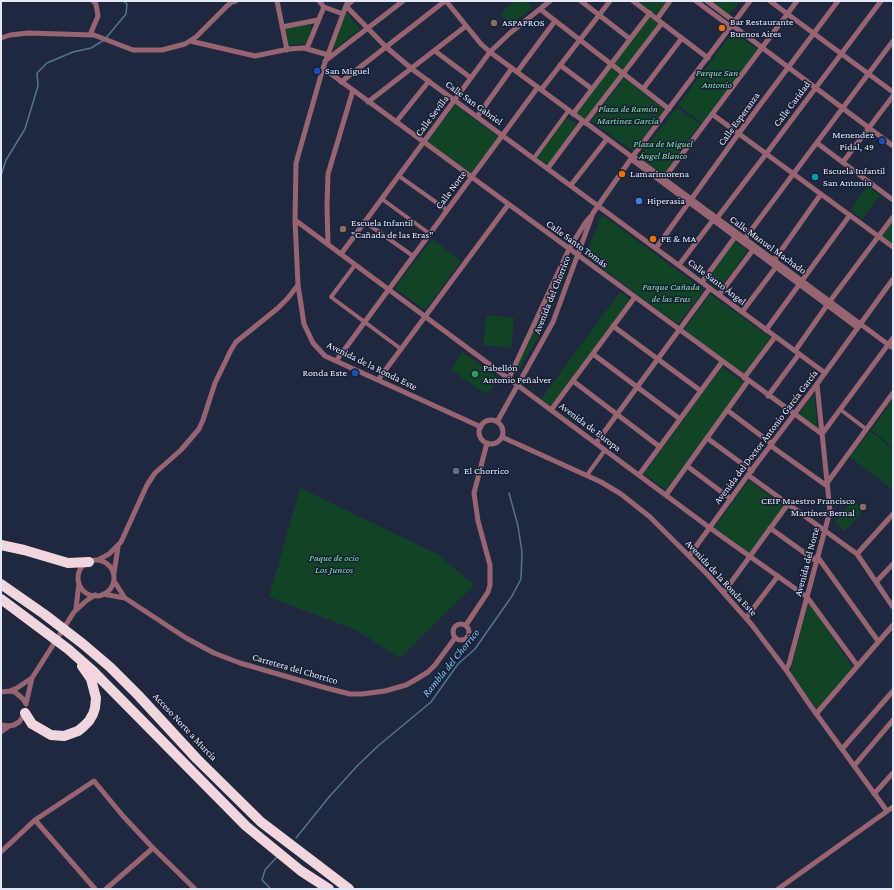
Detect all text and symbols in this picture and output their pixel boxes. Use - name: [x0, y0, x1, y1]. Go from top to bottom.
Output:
- place label: Bar Restaurante Buenos Aires: [730, 16, 793, 40]
- place label: ASPAPROS: [502, 17, 545, 29]
- marker: ASPAPROS: [489, 18, 499, 28]
- marker: Bar Restaurante Buenos Aires: [717, 23, 727, 33]
- place label: San Miguel: [325, 65, 370, 77]
- marker: San Miguel: [312, 66, 322, 76]
- park label: Parque San Antonio: [696, 67, 738, 90]
- street label: Calle San Gabriel: [443, 78, 505, 128]
- street label: Calle Caridad: [771, 79, 813, 129]
- street label: Calle Esperanza: [716, 90, 762, 148]
- street label: Calle Sevilla: [413, 93, 451, 139]
- park label: Plaza de Ramón Martinez García: [597, 103, 659, 126]
- place label: Menendez Pidal, 49: [832, 129, 874, 152]
- marker: Menendez Pidal, 49: [877, 136, 887, 146]
- park label: Plaza de Miguel Ángel Blanco: [633, 138, 693, 162]
- place label: Escuela Infantil San Antonio: [823, 165, 885, 188]
- street label: Calle Norte: [433, 168, 469, 212]
- place label: Lamarimorena: [630, 168, 689, 180]
- marker: Lamarimorena: [617, 169, 627, 179]
- marker: Escuela Infantil San Antonio: [810, 172, 820, 182]
- place label: Hiperasia: [647, 195, 685, 207]
- marker: Hiperasia: [634, 196, 644, 206]
- street label: Calle Manuel Machado: [727, 213, 809, 277]
- place label: Escuela Infantil "Cañada de las Eras": [351, 217, 433, 240]
- street label: Calle Santo Tomás: [544, 218, 610, 270]
- marker: Escuela Infantil "Cañada de las Eras": [338, 224, 348, 234]
- place label: PE & MA: [661, 233, 696, 245]
- marker: PE & MA: [648, 234, 658, 244]
- street label: Avenida del Chorrico: [531, 254, 573, 336]
- street label: Calle Santo Ángel: [686, 256, 748, 308]
- park label: Parque Cañada de las Eras: [642, 281, 700, 304]
- street label: Avenida de la Ronda Este: [325, 339, 419, 393]
- place label: Pabellón Antonio Peñalver: [483, 362, 551, 386]
- place label: Ronda Este: [302, 367, 347, 379]
- street label: Avenida del Doctor Antonio García García: [712, 367, 820, 507]
- marker: Ronda Este: [350, 368, 360, 378]
- marker: Pabellón Antonio Peñalver: [470, 369, 480, 379]
- street label: Avenida de Europa: [557, 400, 623, 454]
- place label: El Chorrico: [464, 465, 509, 477]
- marker: El Chorrico: [451, 466, 461, 476]
- place label: CEIP Maestro Francisco Martínez Bernal: [761, 495, 855, 518]
- marker: CEIP Maestro Francisco Martínez Bernal: [858, 502, 868, 512]
- street label: Avenida del Norte: [792, 526, 822, 598]
- street label: Avenida de la Ronda Este: [683, 538, 759, 618]
- park label: Paque de ocio Los Juncos: [309, 552, 359, 576]
- water label: Rambla del Chorrico: [420, 626, 482, 700]
- street label: Carretera del Chorrico: [251, 651, 339, 687]
- street label: Acceso Norte a Murcia: [150, 691, 220, 763]

